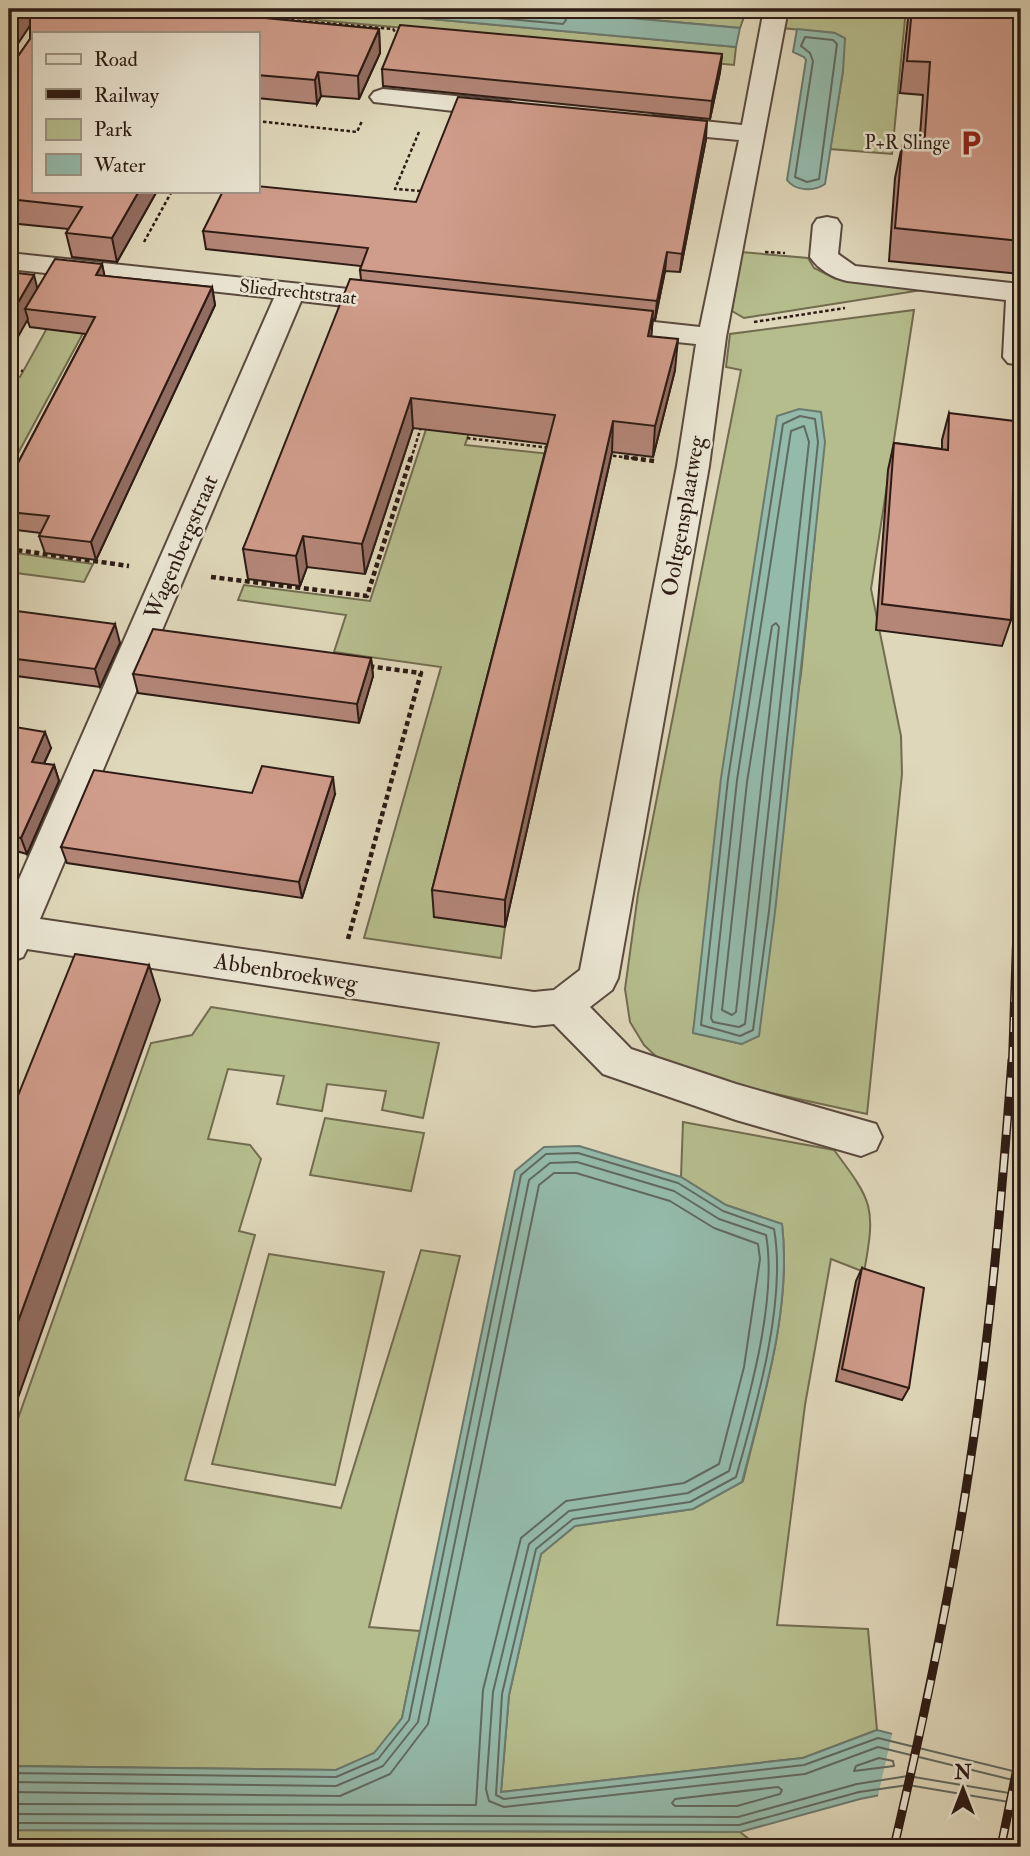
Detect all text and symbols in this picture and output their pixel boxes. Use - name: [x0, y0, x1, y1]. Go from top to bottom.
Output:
- legend: [32, 32, 259, 192]
- text: Road: [94, 46, 139, 73]
- text: Railway: [94, 82, 160, 109]
- text: Park: [94, 116, 132, 143]
- parking icon: P+R Slinge: [956, 128, 986, 158]
- place label: P+R Slinge: [864, 131, 950, 155]
- text: Water: [93, 152, 146, 179]
- street label: Sliedrechtstraat: [238, 274, 358, 310]
- street label: Ooltgensplaatweg: [655, 433, 712, 599]
- street label: Wagenbergstraat: [137, 470, 225, 625]
- street label: Abbenbroekweg: [211, 946, 360, 998]
- north arrow: [928, 1755, 998, 1825]
- text: N: [953, 1761, 972, 1785]

